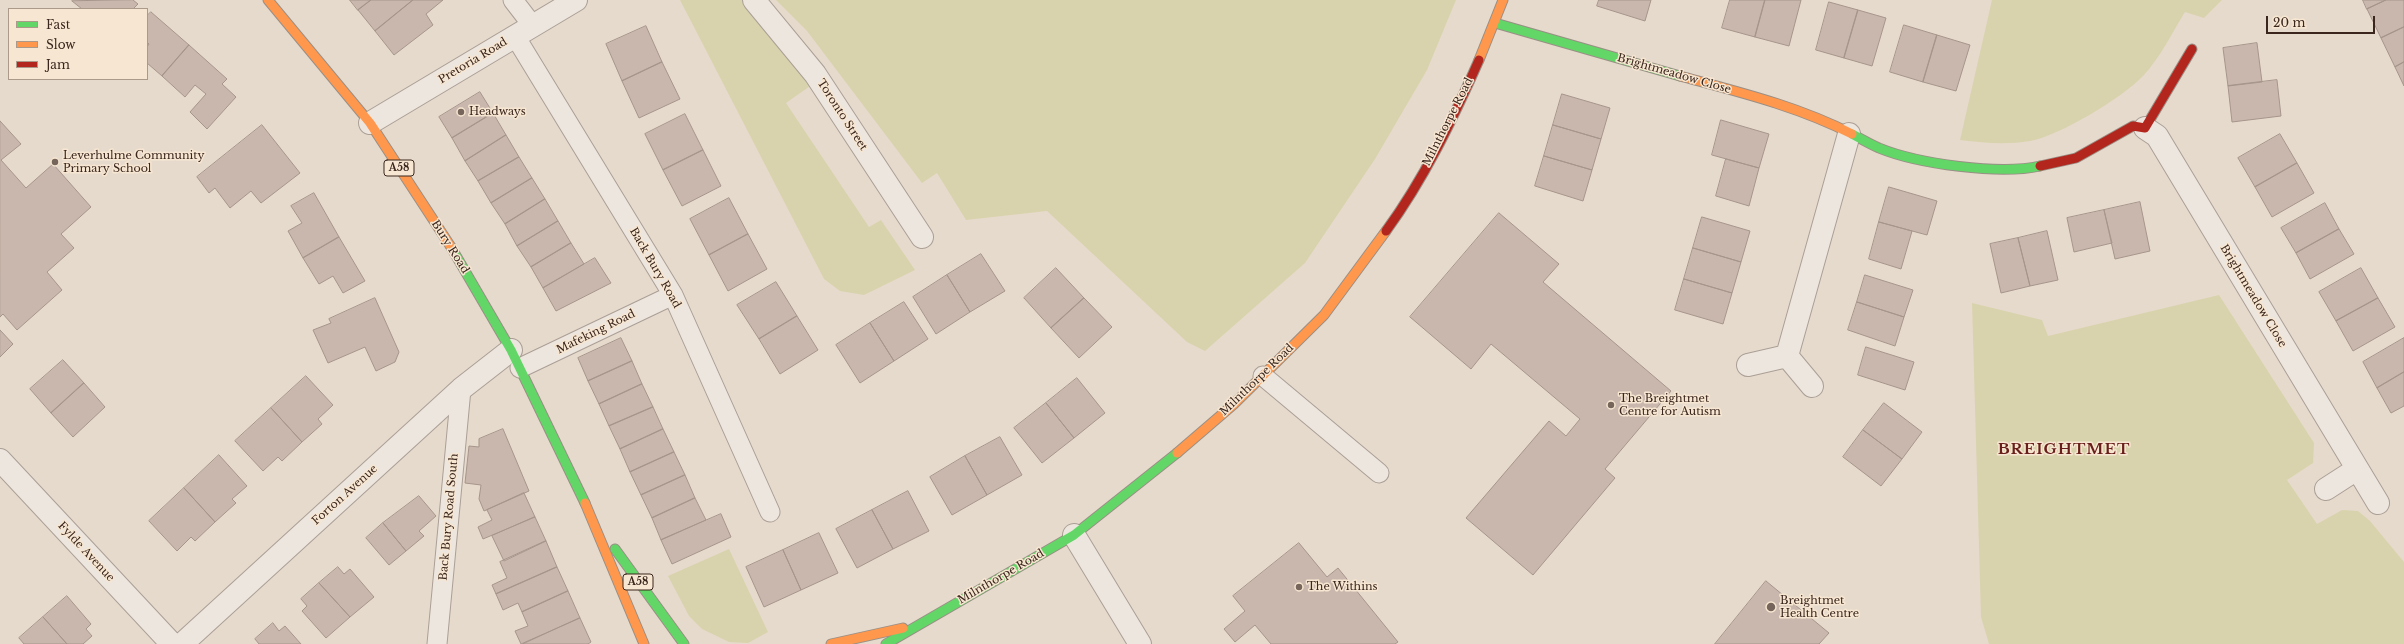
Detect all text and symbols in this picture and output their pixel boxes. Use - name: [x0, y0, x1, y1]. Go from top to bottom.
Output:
- legend: [8, 8, 148, 80]
- scale bar: [2268, 8, 2377, 34]
- text: 20 m: [2273, 15, 2305, 30]
- text: Fast: [46, 17, 70, 32]
- street label: Pretoria Road: [436, 35, 510, 87]
- text: Slow: [46, 37, 75, 52]
- street label: Brightmeadow Close: [1616, 51, 1732, 97]
- text: Jam: [46, 57, 70, 72]
- street label: Milnthorpe Road: [1420, 76, 1476, 168]
- street label: Toronto Street: [814, 77, 870, 153]
- place label: Headways: [469, 105, 526, 119]
- marker: Headways: [456, 107, 466, 117]
- place label: Leverhulme Community Primary School: [63, 149, 204, 175]
- marker: Leverhulme Community Primary School: [50, 157, 60, 167]
- road number: A58: [384, 160, 414, 176]
- street label: Bury Road: [428, 218, 472, 276]
- street label: Back Bury Road: [627, 225, 683, 311]
- street label: Brightmeadow Close: [2217, 242, 2289, 350]
- street label: Mafeking Road: [554, 307, 638, 357]
- street label: Milnthorpe Road: [1217, 341, 1297, 419]
- place label: The Breightmet Centre for Autism: [1619, 392, 1721, 418]
- marker: The Breightmet Centre for Autism: [1606, 400, 1616, 410]
- district label: BREIGHTMET: [1998, 441, 2130, 459]
- street label: Back Bury Road South: [437, 453, 461, 581]
- street label: Forton Avenue: [310, 462, 380, 528]
- street label: Fylde Avenue: [55, 519, 117, 585]
- street label: Milnthorpe Road: [956, 547, 1046, 607]
- road number: A58: [623, 574, 653, 590]
- place label: The Withins: [1307, 580, 1378, 594]
- marker: The Withins: [1294, 582, 1304, 592]
- place label: Breightmet Health Centre: [1780, 594, 1859, 620]
- marker: Breightmet Health Centre: [1765, 601, 1777, 613]

